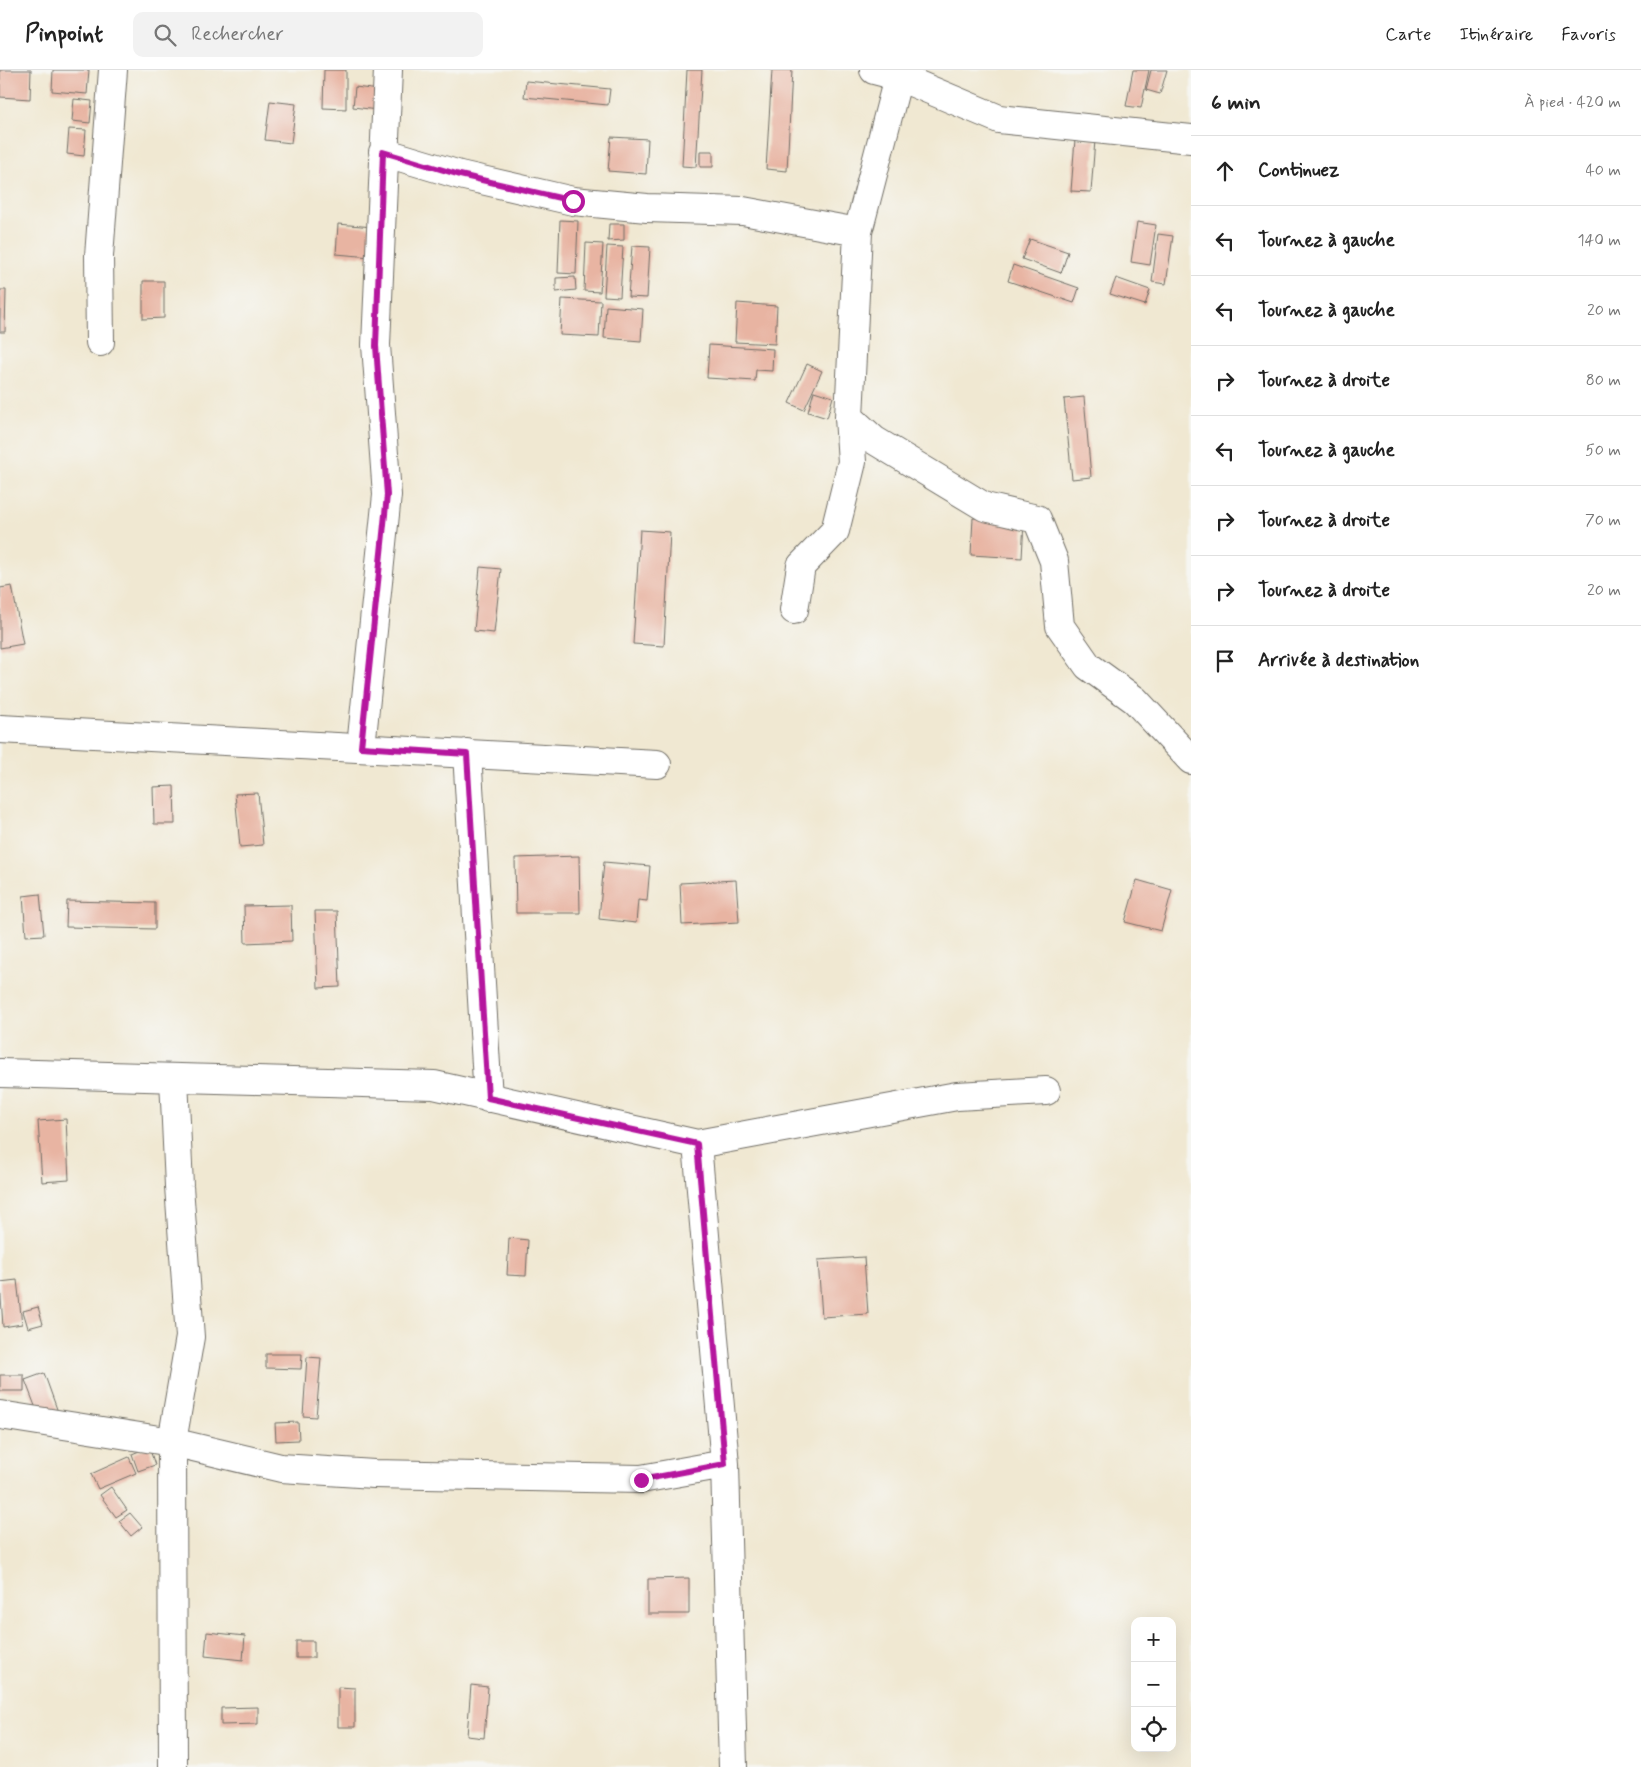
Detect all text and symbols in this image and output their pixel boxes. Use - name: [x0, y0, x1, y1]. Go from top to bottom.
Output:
- search box: [133, 12, 483, 57]
- text: Pinpoint: [25, 19, 103, 50]
- icon: search: [151, 21, 179, 49]
- text: Rechercher: [191, 22, 284, 47]
- text: Carte: [1385, 23, 1431, 47]
- text: Itinéraire: [1459, 23, 1533, 47]
- text: Favoris: [1561, 23, 1616, 47]
- text: 6 min: [1211, 89, 1261, 117]
- text: À pied · 420 m: [1524, 92, 1621, 113]
- icon: ahead: [1211, 157, 1239, 185]
- text: Continuez: [1258, 158, 1339, 183]
- text: 40 m: [1585, 160, 1621, 181]
- route start: [562, 190, 585, 213]
- icon: left: [1211, 227, 1239, 255]
- text: Tournez à gauche: [1258, 228, 1395, 253]
- text: 140 m: [1577, 230, 1621, 251]
- icon: left: [1211, 297, 1239, 325]
- text: Tournez à gauche: [1258, 298, 1395, 323]
- text: 20 m: [1587, 300, 1621, 321]
- icon: right: [1211, 367, 1239, 395]
- text: Tournez à droite: [1258, 368, 1390, 393]
- text: 80 m: [1586, 370, 1621, 391]
- icon: left: [1211, 437, 1239, 465]
- text: Tournez à gauche: [1258, 438, 1395, 463]
- text: 50 m: [1585, 440, 1621, 461]
- icon: right: [1211, 507, 1239, 535]
- text: Tournez à droite: [1258, 508, 1390, 533]
- text: 70 m: [1585, 510, 1621, 531]
- icon: right: [1211, 577, 1239, 605]
- text: Tournez à droite: [1258, 578, 1390, 603]
- text: 20 m: [1587, 580, 1621, 601]
- icon: arrive: [1211, 647, 1239, 675]
- text: Arrivée à destination: [1258, 648, 1419, 673]
- route end: [630, 1469, 653, 1492]
- map controls: [1131, 1617, 1176, 1752]
- button: +: [1131, 1617, 1176, 1662]
- button: −: [1131, 1662, 1176, 1707]
- button: locate: [1131, 1707, 1176, 1752]

